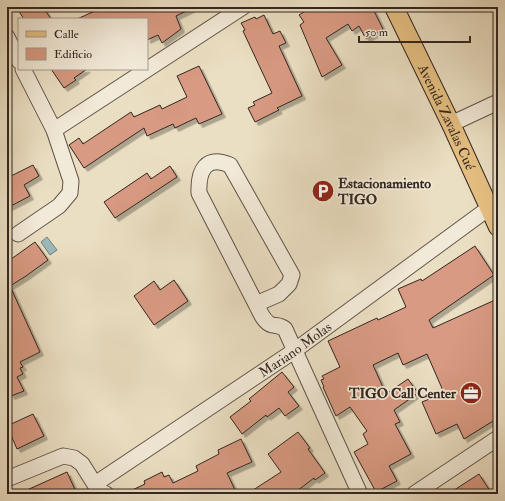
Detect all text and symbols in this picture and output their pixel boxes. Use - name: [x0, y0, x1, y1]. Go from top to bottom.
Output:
- legend: [18, 18, 148, 70]
- scale bar: [359, 18, 470, 44]
- text: 50 m: [365, 25, 389, 40]
- text: Calle: [54, 27, 79, 42]
- text: Edificio: [54, 47, 92, 62]
- street label: Avenida Zavalas Cué: [414, 61, 479, 173]
- place label: Estacionamiento TIGO: [337, 175, 431, 208]
- parking icon: Estacionamiento TIGO: [310, 178, 336, 204]
- street label: Mariano Molas: [256, 318, 335, 381]
- office icon: TIGO Call Center: [458, 380, 484, 406]
- place label: TIGO Call Center: [348, 385, 457, 402]

